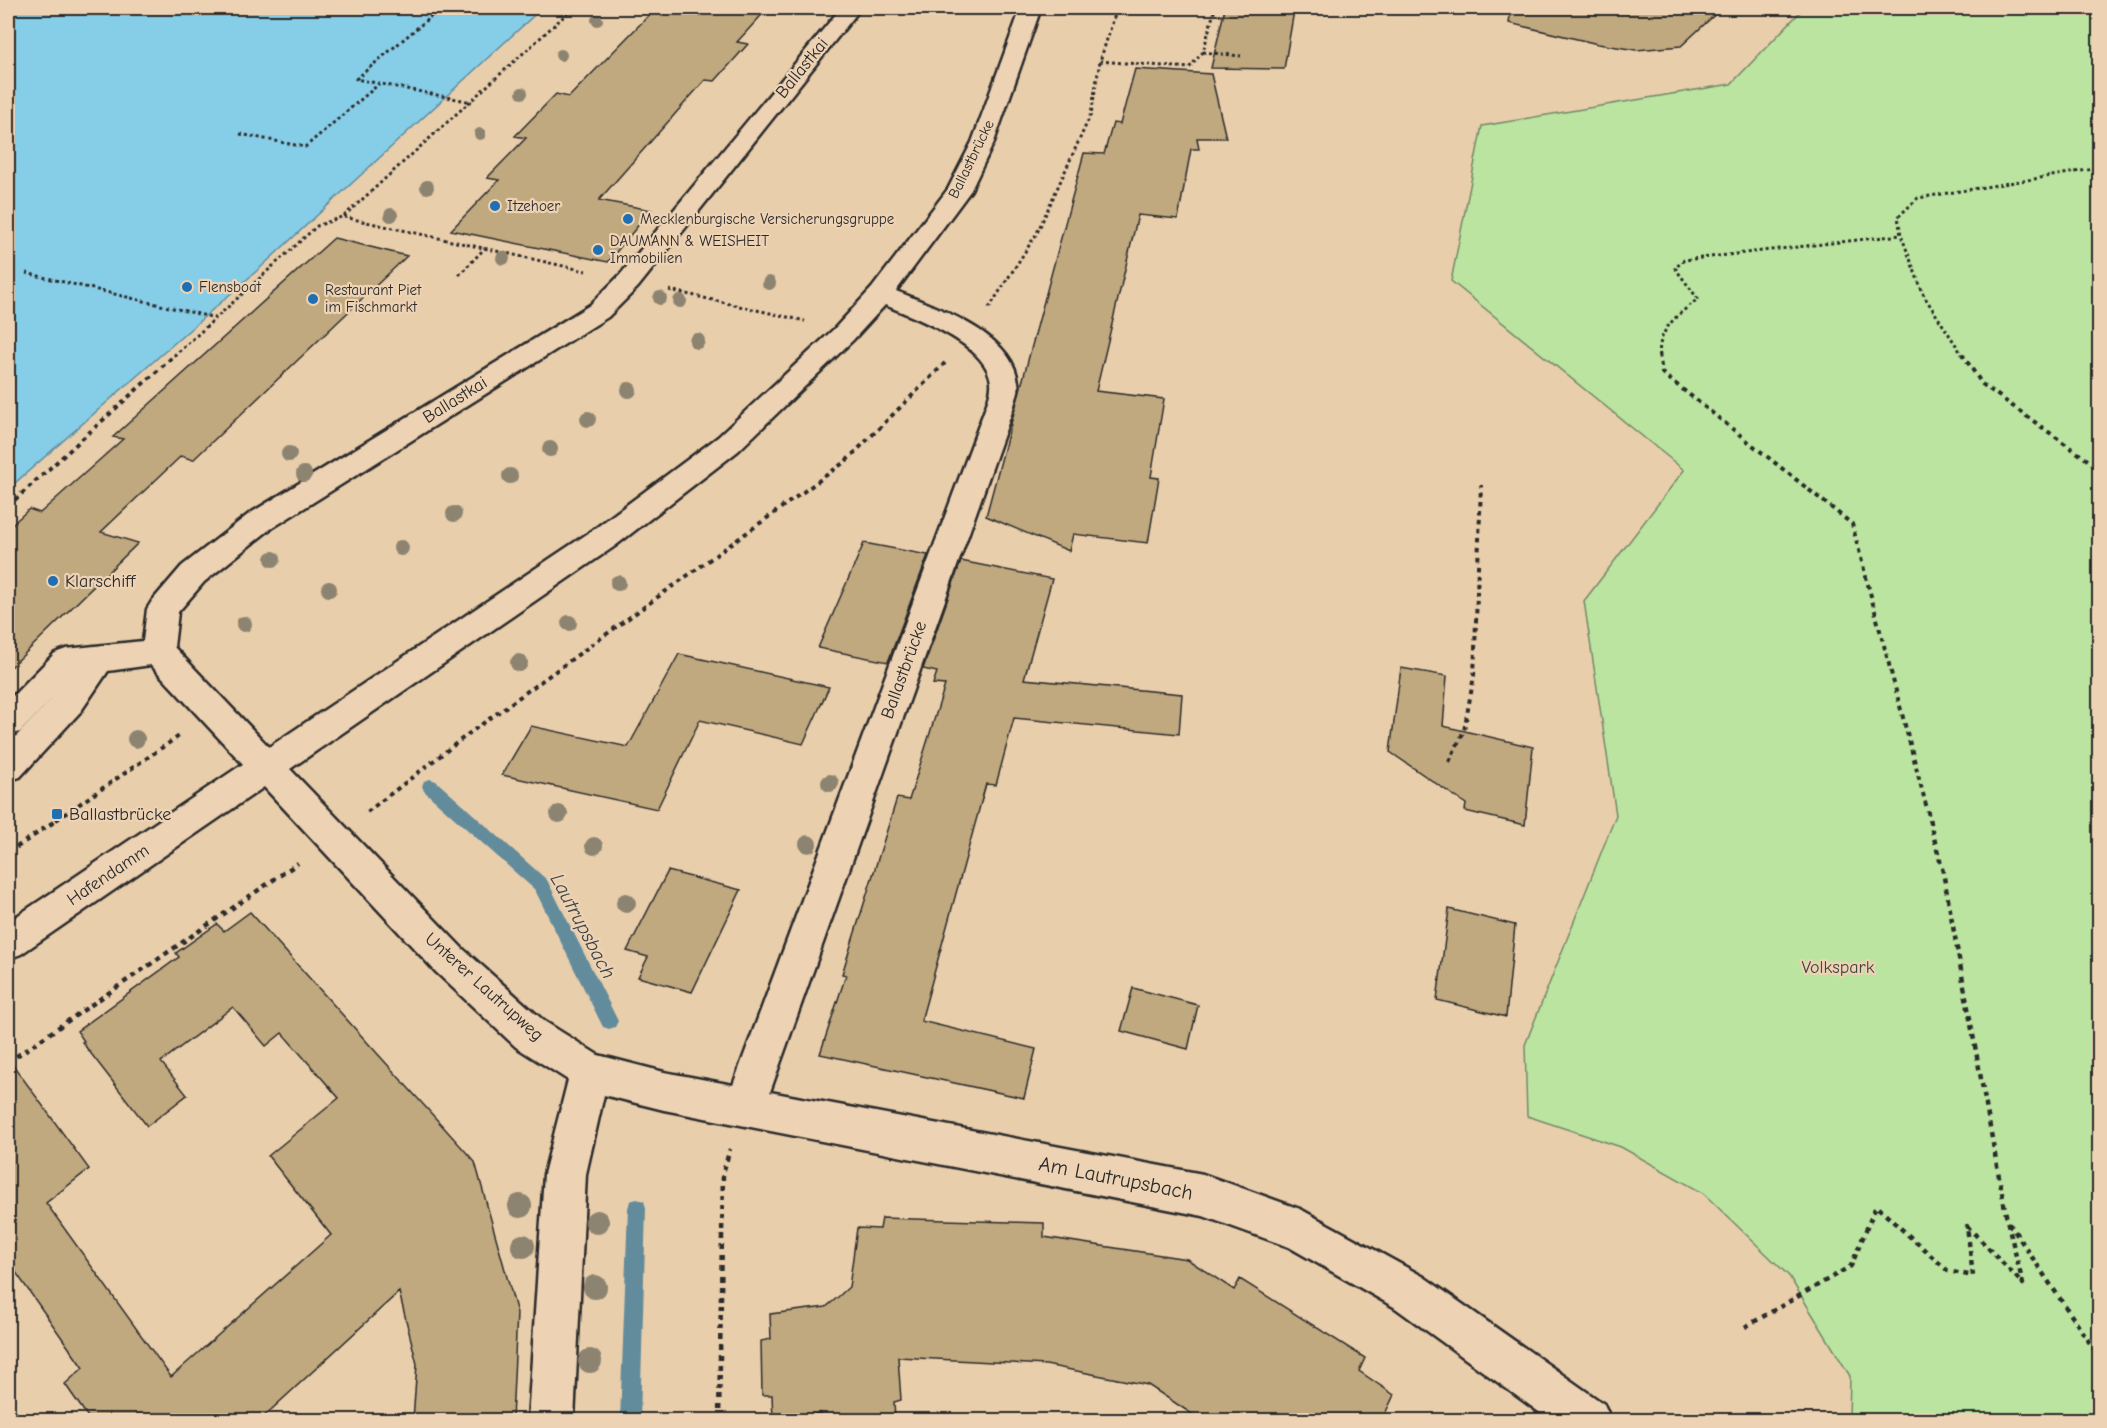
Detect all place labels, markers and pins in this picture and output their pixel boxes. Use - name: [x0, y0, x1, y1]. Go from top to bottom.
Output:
- place label: Itzehoer: [507, 197, 560, 215]
- marker: Itzehoer: [488, 199, 502, 213]
- place label: Mecklenburgische Versicherungsgruppe: [640, 210, 895, 228]
- marker: Mecklenburgische Versicherungsgruppe: [621, 212, 635, 226]
- place label: DAUMANN & WEISHEIT Immobilien: [610, 232, 769, 267]
- marker: DAUMANN & WEISHEIT Immobilien: [591, 243, 605, 257]
- place label: Flensboat: [199, 278, 262, 296]
- marker: Flensboat: [180, 280, 194, 294]
- place label: Restaurant Piet im Fischmarkt: [325, 281, 422, 316]
- marker: Restaurant Piet im Fischmarkt: [306, 292, 320, 306]
- place label: Klarschiff: [65, 571, 136, 592]
- marker: Klarschiff: [46, 574, 60, 588]
- place label: Ballastbrücke: [69, 804, 171, 825]
- marker: Ballastbrücke: [50, 807, 64, 821]

